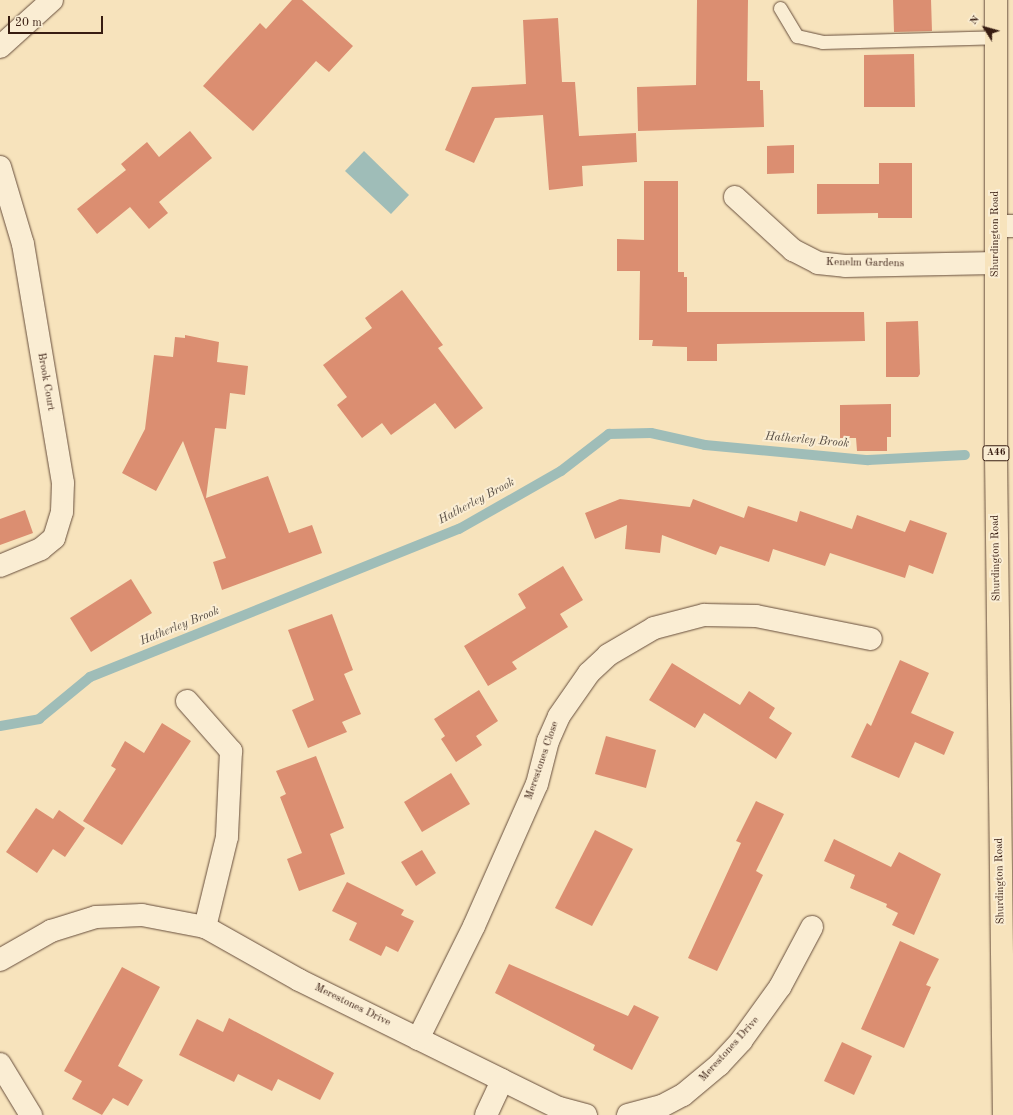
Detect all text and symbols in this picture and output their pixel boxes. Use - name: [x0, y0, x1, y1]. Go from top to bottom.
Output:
- scale bar: [10, 8, 105, 34]
- north arrow: [965, 8, 1005, 48]
- text: N: [968, 14, 982, 27]
- text: 20 m: [15, 17, 42, 29]
- street label: Shurdington Road: [989, 191, 1003, 277]
- street label: Kenelm Gardens: [826, 257, 904, 271]
- street label: Brook Court: [33, 352, 57, 412]
- water label: Hatherley Brook: [764, 430, 850, 452]
- road number: A46: [982, 445, 1010, 461]
- water label: Hatherley Brook: [436, 476, 518, 528]
- street label: Shurdington Road: [990, 515, 1004, 601]
- water label: Hatherley Brook: [138, 605, 222, 649]
- street label: Merestones Close: [523, 720, 563, 802]
- street label: Shurdington Road: [994, 838, 1008, 924]
- street label: Merestones Drive: [312, 982, 392, 1030]
- street label: Merestones Drive: [697, 1015, 763, 1085]

